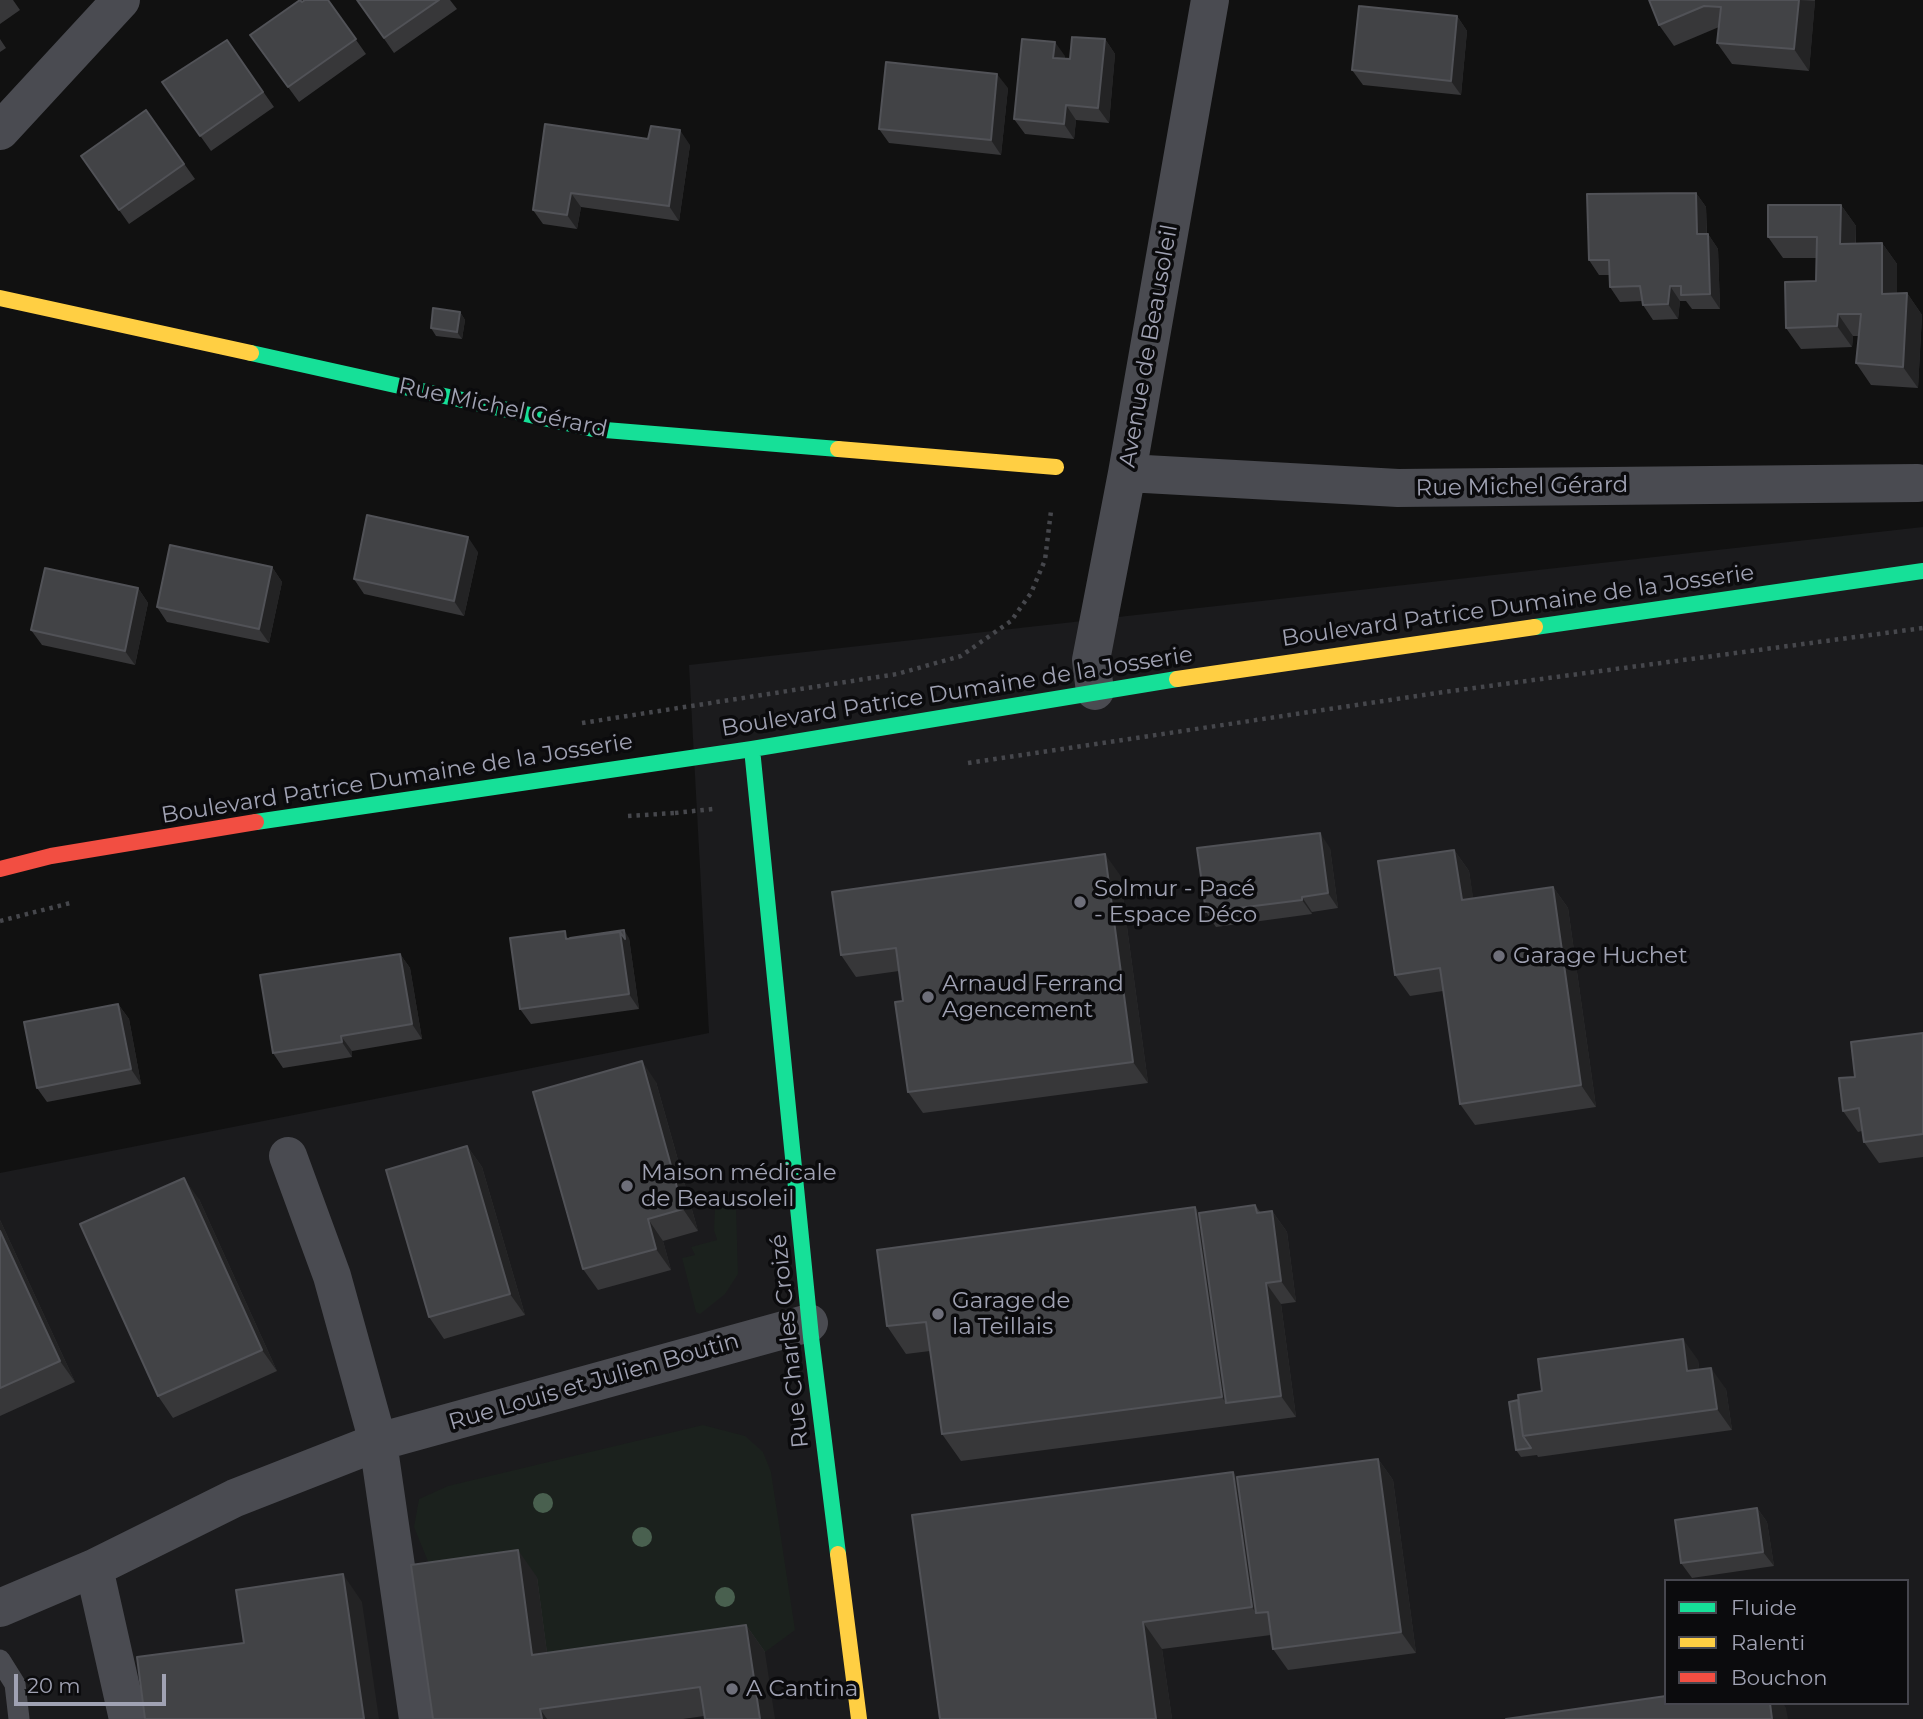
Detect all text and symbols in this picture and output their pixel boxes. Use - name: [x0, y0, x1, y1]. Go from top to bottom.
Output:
- street label: Avenue de Beausoleil: [1114, 222, 1184, 470]
- street label: Rue Michel Gérard: [396, 372, 610, 444]
- street label: Rue Michel Gérard: [1415, 471, 1629, 503]
- street label: Boulevard Patrice Dumaine de la Josserie: [1280, 559, 1756, 653]
- street label: Boulevard Patrice Dumaine de la Josserie: [719, 641, 1195, 743]
- street label: Boulevard Patrice Dumaine de la Josserie: [159, 728, 635, 830]
- place label: Solmur - Pacé - Espace Déco: [1094, 875, 1257, 929]
- marker: Solmur - Pacé - Espace Déco: [1072, 894, 1088, 910]
- place label: Garage Huchet: [1513, 942, 1688, 970]
- marker: Garage Huchet: [1491, 948, 1507, 964]
- place label: Arnaud Ferrand Agencement: [942, 970, 1124, 1024]
- marker: Arnaud Ferrand Agencement: [920, 989, 936, 1005]
- place label: Maison médicale de Beausoleil: [641, 1159, 837, 1213]
- marker: Maison médicale de Beausoleil: [619, 1178, 635, 1194]
- street label: Rue Charles Croizé: [765, 1233, 815, 1449]
- place label: Garage de la Teillais: [952, 1287, 1070, 1341]
- marker: Garage de la Teillais: [930, 1306, 946, 1322]
- street label: Rue Louis et Julien Boutin: [446, 1327, 742, 1437]
- legend: [1664, 1579, 1909, 1705]
- text: Fluide: [1731, 1595, 1797, 1620]
- text: Ralenti: [1731, 1630, 1805, 1655]
- scale bar: [18, 1660, 170, 1704]
- text: Bouchon: [1731, 1665, 1827, 1690]
- text: 20 m: [27, 1673, 81, 1698]
- place label: A Cantina: [746, 1675, 858, 1703]
- marker: A Cantina: [724, 1681, 740, 1697]

